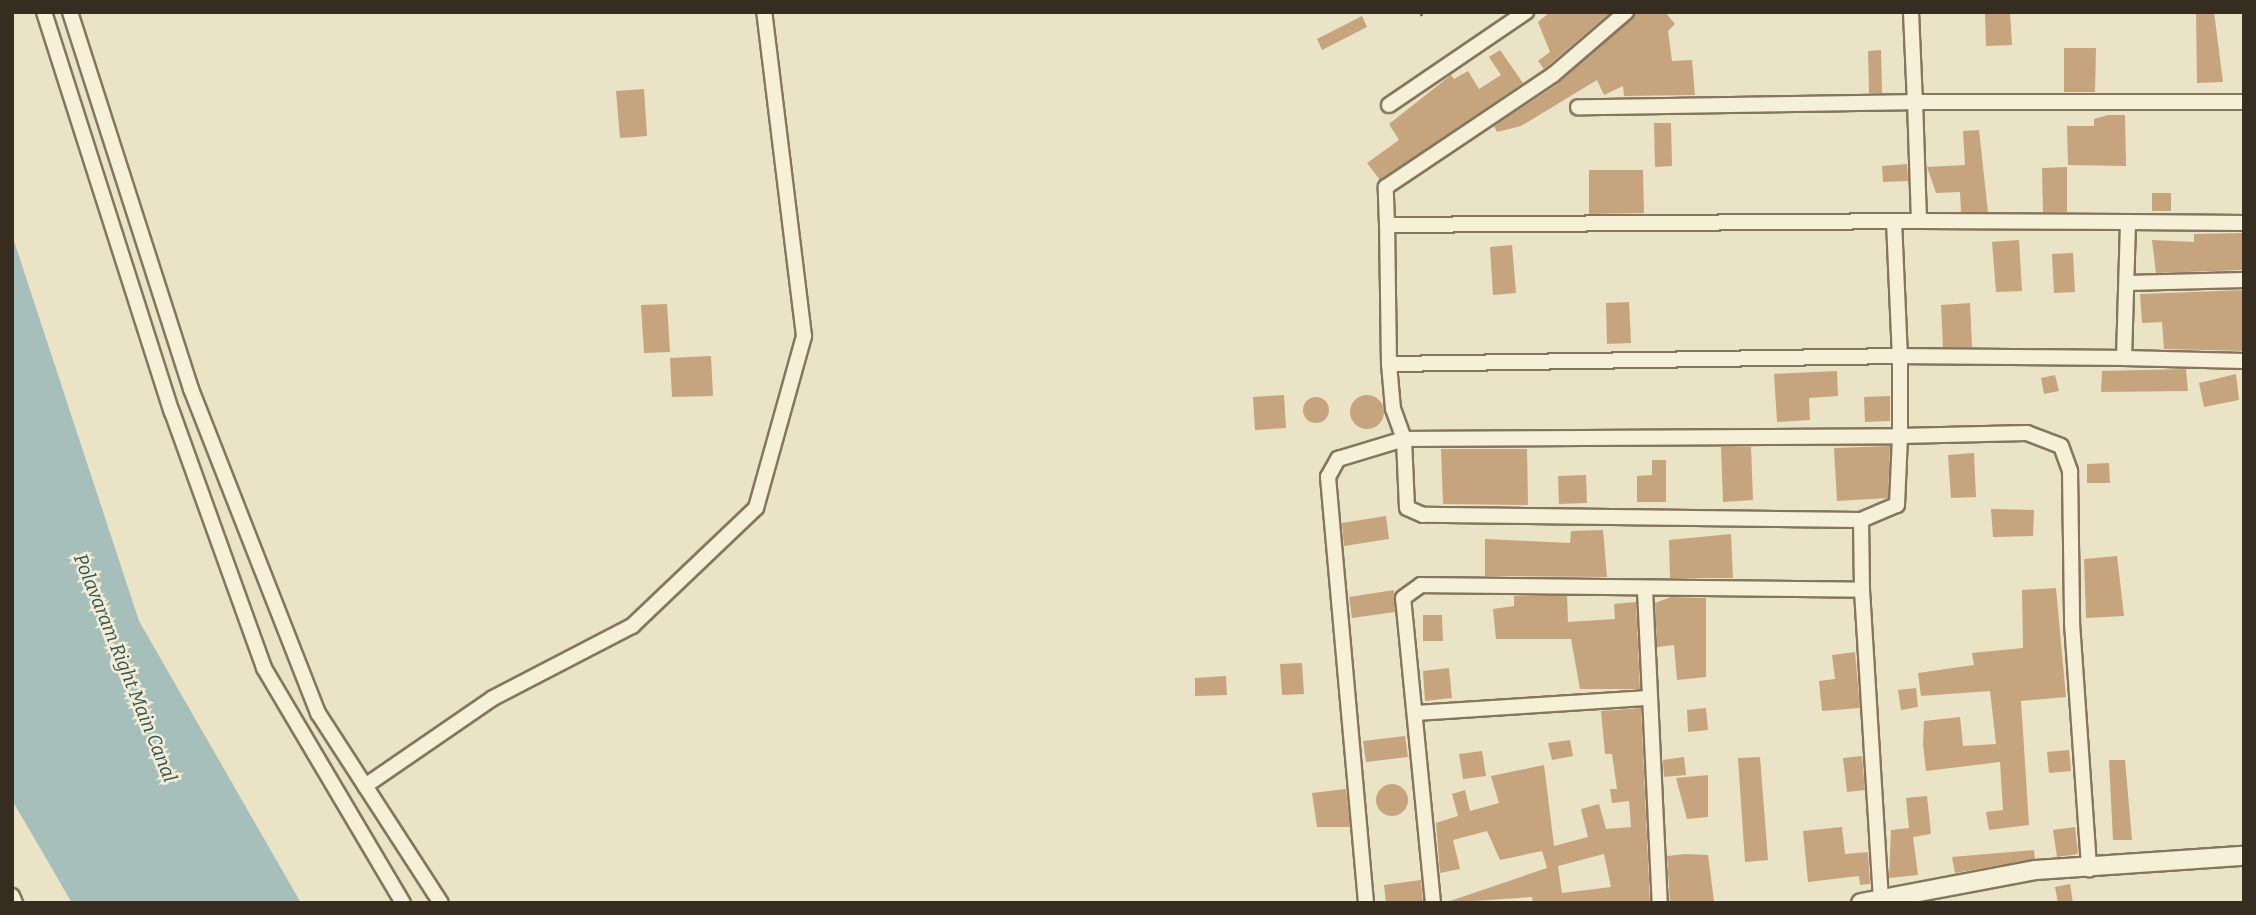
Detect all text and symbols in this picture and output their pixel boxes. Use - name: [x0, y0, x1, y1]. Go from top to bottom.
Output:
- water label: Polavaram Right Main Canal: [69, 550, 181, 786]

